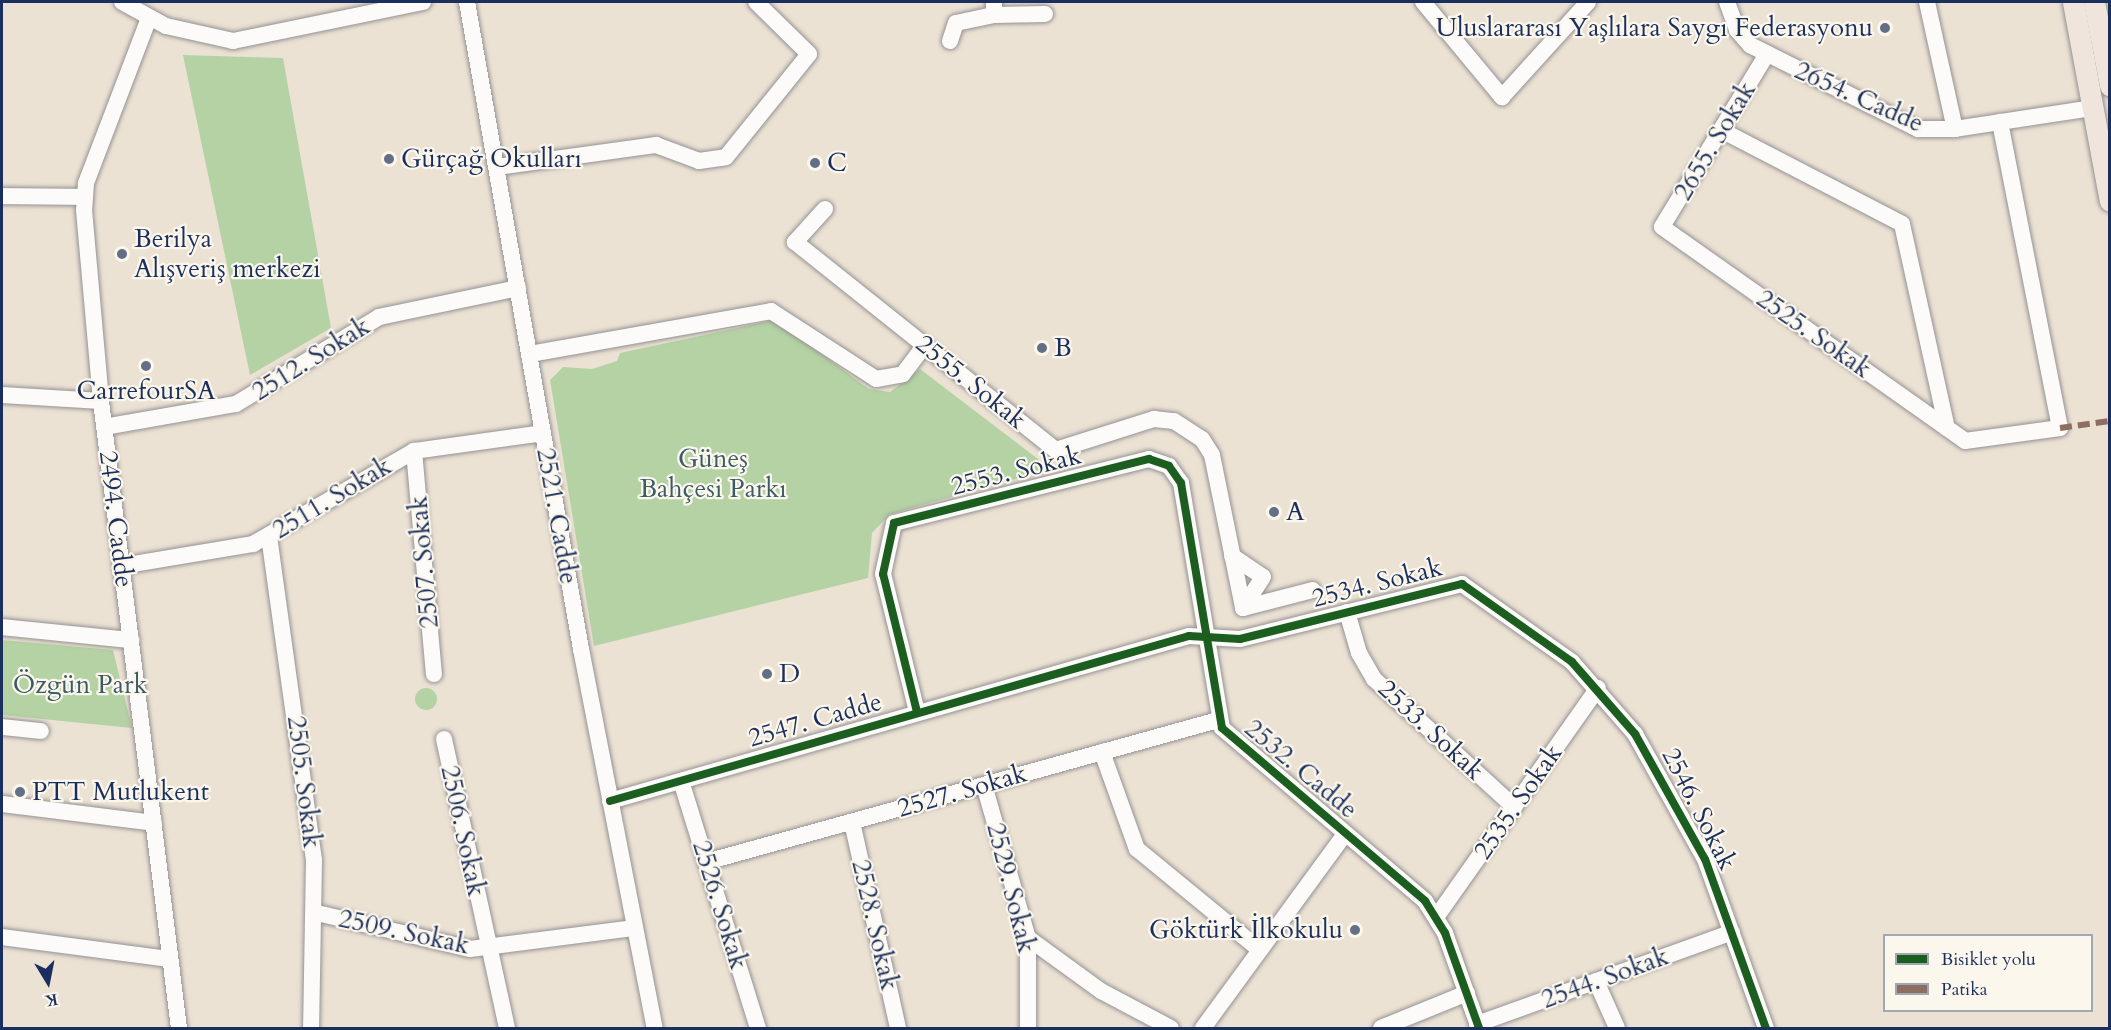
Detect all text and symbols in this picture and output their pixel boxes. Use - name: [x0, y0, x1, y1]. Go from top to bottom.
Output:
- place label: Uluslararası Yaşlılara Saygı Federasyonu: [1436, 12, 1873, 44]
- marker: Uluslararası Yaşlılara Saygı Federasyonu: [1878, 21, 1892, 35]
- street label: 2654. Cadde: [1790, 55, 1928, 139]
- street label: 2655. Sokak: [1667, 76, 1763, 206]
- place label: Gürçağ Okulları: [401, 143, 582, 175]
- place label: C: [827, 147, 847, 179]
- marker: Gürçağ Okulları: [382, 152, 396, 166]
- marker: C: [808, 156, 822, 170]
- place label: Berilya Alışveriş merkezi: [134, 223, 320, 284]
- marker: Berilya Alışveriş merkezi: [115, 247, 129, 261]
- street label: 2525. Sokak: [1751, 283, 1877, 385]
- street label: 2512. Sokak: [246, 311, 376, 407]
- street label: 2555. Sokak: [910, 328, 1032, 436]
- place label: B: [1054, 332, 1072, 364]
- marker: B: [1035, 341, 1049, 355]
- marker: CarrefourSA: [139, 359, 153, 373]
- place label: CarrefourSA: [76, 375, 216, 407]
- street label: 2553. Sokak: [948, 440, 1084, 502]
- park label: Güneş Bahçesi Parkı: [639, 443, 787, 504]
- street label: 2521. Cadde: [530, 446, 584, 586]
- street label: 2494. Cadde: [92, 449, 140, 589]
- street label: 2511. Sokak: [267, 450, 397, 546]
- street label: 2507. Sokak: [403, 494, 445, 630]
- place label: A: [1286, 496, 1304, 528]
- marker: A: [1267, 505, 1281, 519]
- street label: 2534. Sokak: [1309, 552, 1445, 614]
- place label: D: [779, 658, 800, 690]
- marker: D: [760, 667, 774, 681]
- park label: Özgün Park: [13, 669, 147, 701]
- street label: 2533. Sokak: [1372, 673, 1490, 787]
- street label: 2547. Cadde: [745, 686, 885, 754]
- street label: 2532. Cadde: [1238, 713, 1364, 825]
- street label: 2505. Sokak: [280, 714, 328, 850]
- street label: 2535. Sokak: [1467, 739, 1569, 865]
- street label: 2546. Sokak: [1655, 743, 1743, 875]
- street label: 2527. Sokak: [894, 758, 1030, 824]
- street label: 2506. Sokak: [434, 763, 492, 899]
- place label: PTT Mutlukent: [32, 776, 209, 808]
- marker: PTT Mutlukent: [13, 785, 27, 799]
- street label: 2529. Sokak: [980, 820, 1042, 956]
- street label: 2526. Sokak: [686, 837, 754, 973]
- street label: 2528. Sokak: [845, 857, 905, 993]
- street label: 2509. Sokak: [336, 903, 472, 961]
- place label: Göktürk İlkokulu: [1149, 914, 1343, 946]
- marker: Göktürk İlkokulu: [1348, 923, 1362, 937]
- legend: [1883, 934, 2093, 1012]
- street label: 2544. Sokak: [1537, 941, 1673, 1015]
- text: Bisiklet yolu: [1941, 947, 2036, 972]
- north arrow: [18, 952, 78, 1012]
- text: Patika: [1941, 977, 1988, 1002]
- text: K: [43, 988, 59, 1012]

